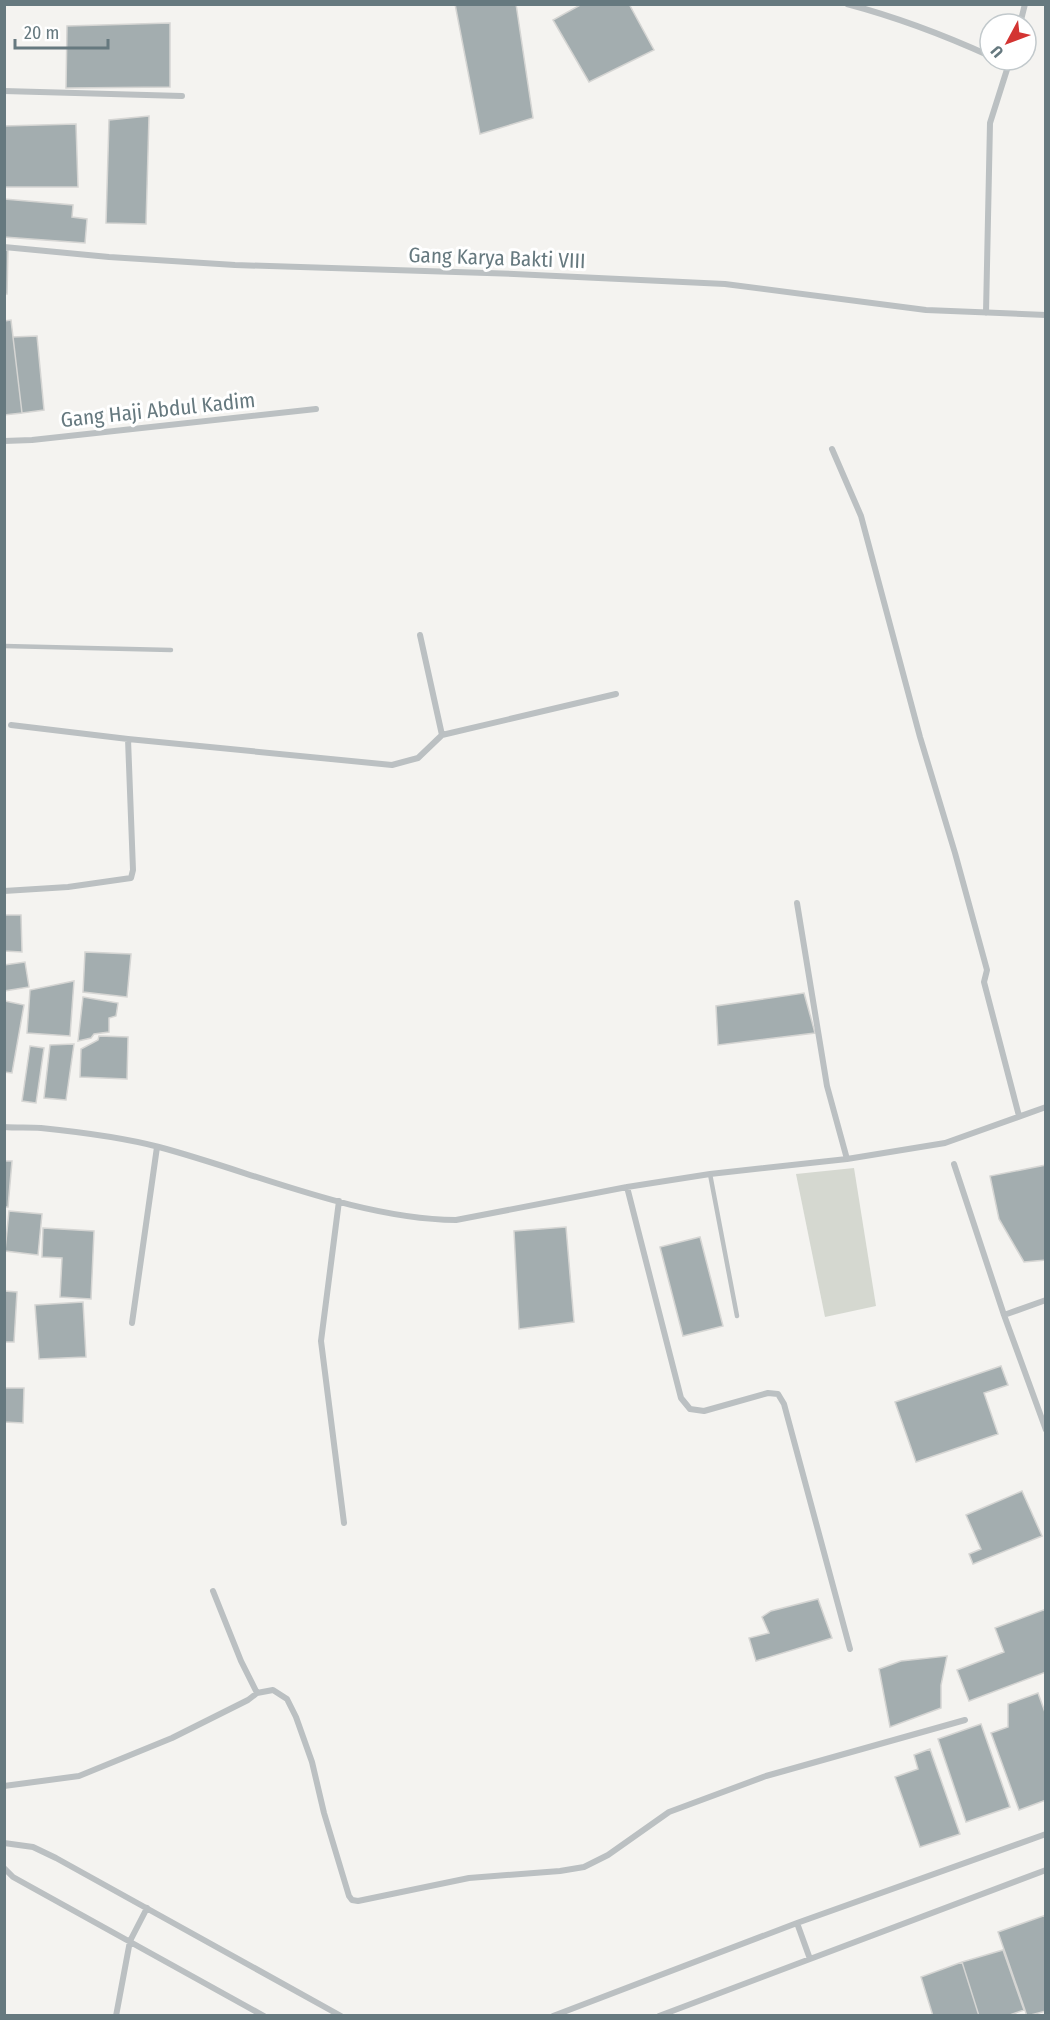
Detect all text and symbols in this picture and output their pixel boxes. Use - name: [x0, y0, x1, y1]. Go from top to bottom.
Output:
- scale bar: [15, 12, 108, 50]
- north arrow: [978, 12, 1038, 72]
- text: 20 m: [24, 22, 59, 44]
- text: U: [987, 42, 1007, 61]
- street label: Gang Karya Bakti VIII: [408, 242, 586, 274]
- street label: Gang Haji Abdul Kadim: [59, 387, 257, 433]

